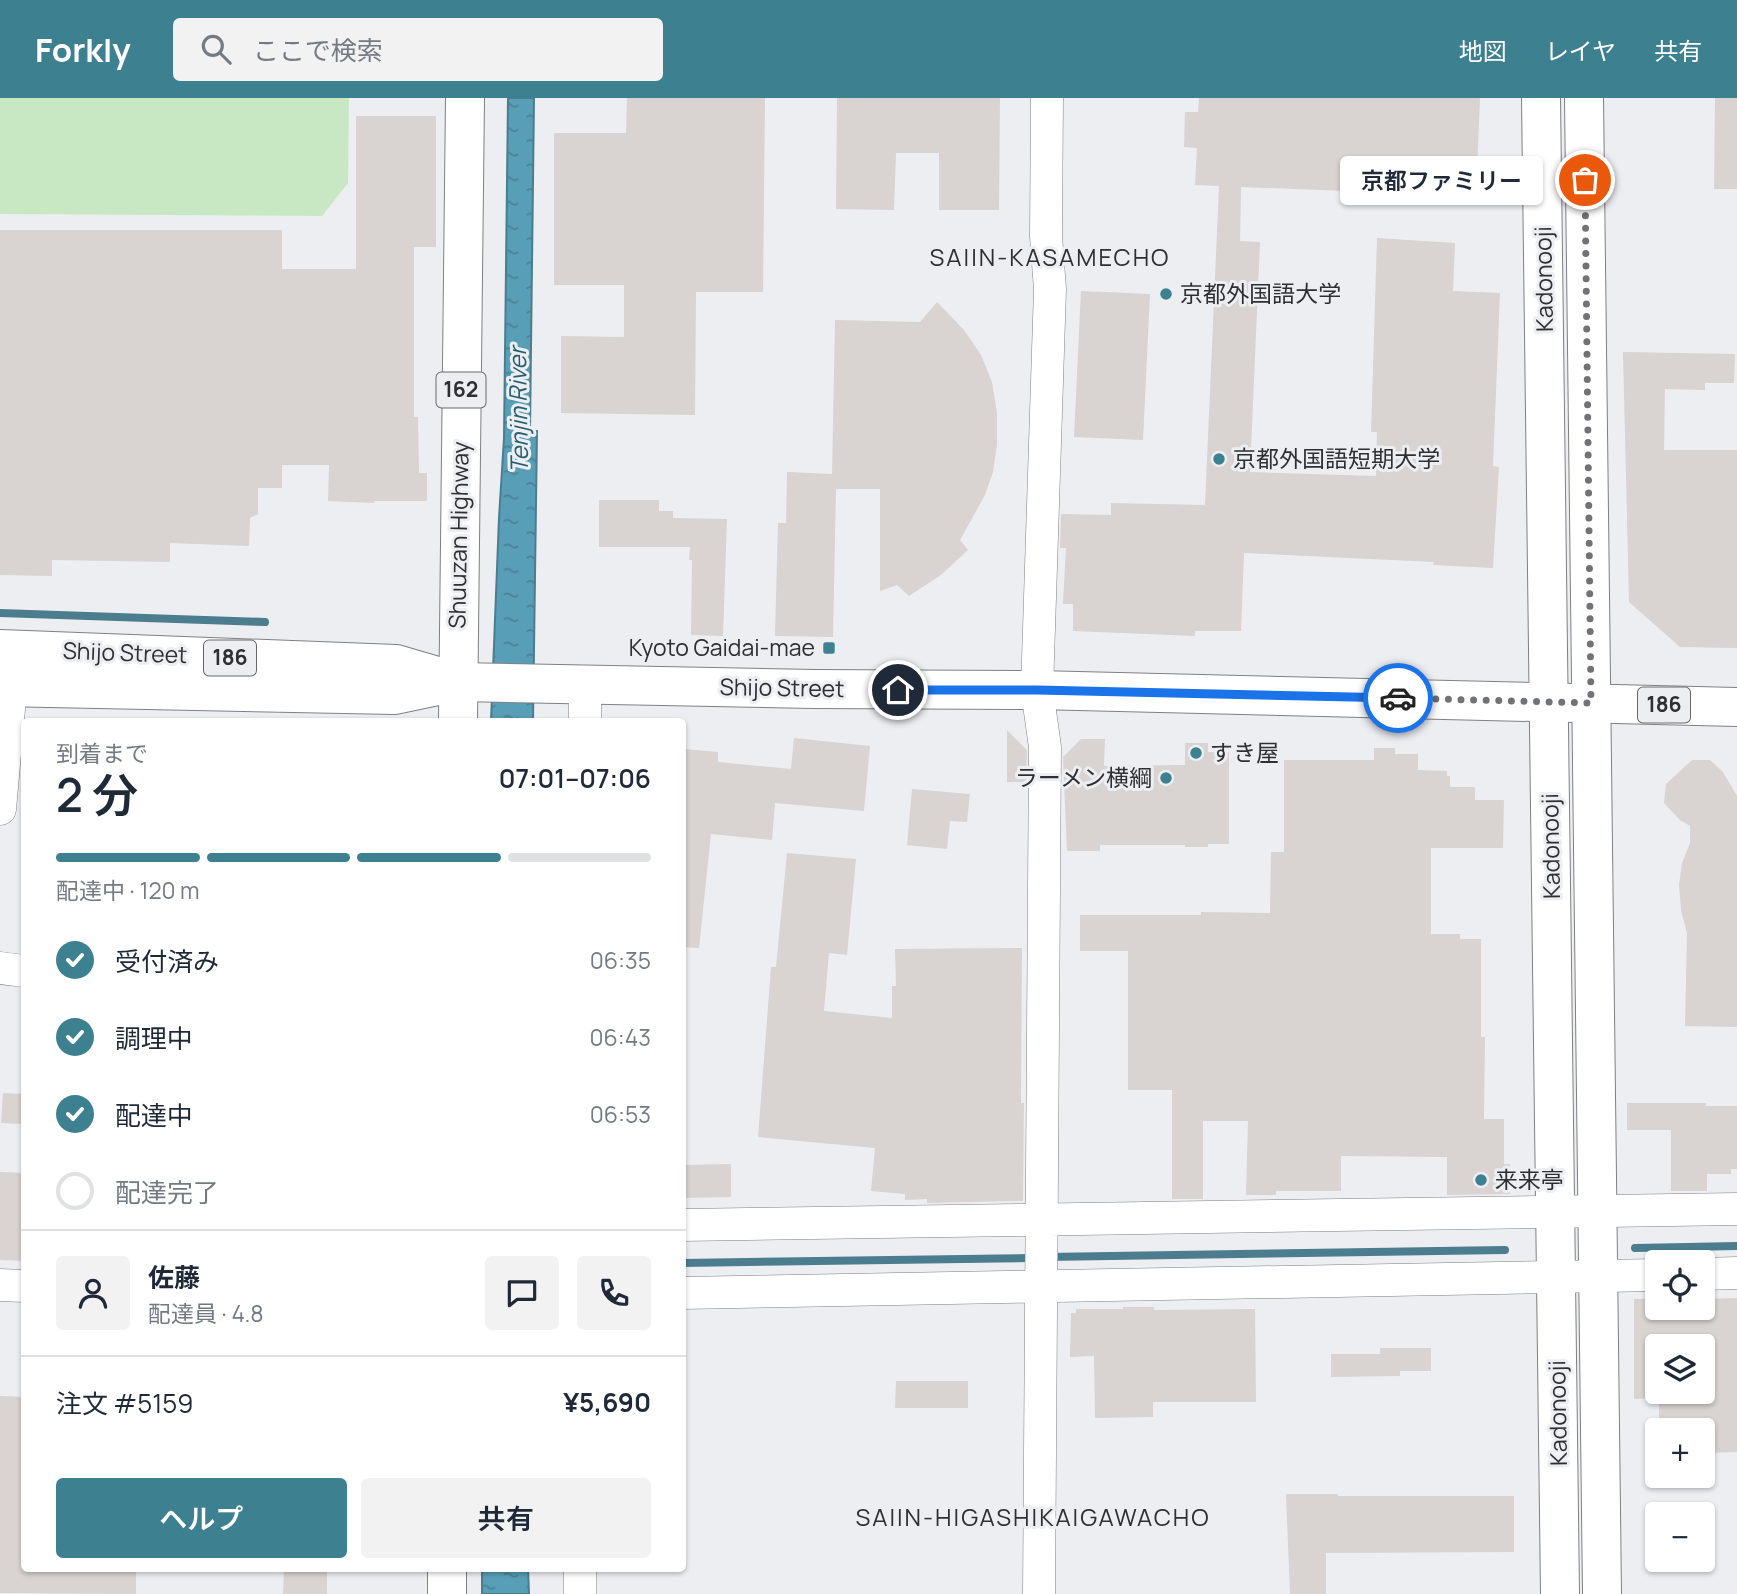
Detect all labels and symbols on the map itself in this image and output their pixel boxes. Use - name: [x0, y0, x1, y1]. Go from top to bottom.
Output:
- pin: [1555, 150, 1615, 210]
- callout: 京都ファミリー: [1340, 155, 1543, 204]
- street label: Kadonooji: [1526, 226, 1560, 332]
- district label: SAIIN-KASAMECHO: [930, 240, 1170, 273]
- place label: 京都外国語大学: [1180, 277, 1341, 309]
- marker: 京都外国語大学: [1158, 286, 1174, 302]
- water label: Tenjin River: [500, 343, 535, 473]
- road number: 162: [436, 372, 486, 408]
- street label: Shuuzan Highway: [440, 441, 476, 629]
- place label: 京都外国語短期大学: [1233, 442, 1440, 474]
- marker: 京都外国語短期大学: [1211, 451, 1227, 467]
- place label: Kyoto Gaidai-mae: [629, 631, 815, 663]
- street label: Shijo Street: [62, 634, 188, 670]
- road number: 186: [204, 640, 256, 676]
- marker: Kyoto Gaidai-mae: [821, 640, 837, 656]
- pin: [868, 660, 928, 720]
- courier: [1363, 663, 1433, 733]
- street label: Shijo Street: [719, 670, 845, 704]
- road number: 186: [1638, 688, 1690, 722]
- place label: すき屋: [1210, 736, 1279, 768]
- marker: すき屋: [1188, 745, 1204, 761]
- place label: ラーメン横綱: [1015, 761, 1152, 793]
- marker: ラーメン横綱: [1158, 770, 1174, 786]
- street label: Kadonooji: [1533, 793, 1567, 899]
- place label: 来来亭: [1495, 1163, 1564, 1195]
- marker: 来来亭: [1473, 1172, 1489, 1188]
- street label: Kadonooji: [1540, 1360, 1574, 1466]
- district label: SAIIN-HIGASHIKAIGAWACHO: [855, 1500, 1211, 1533]

